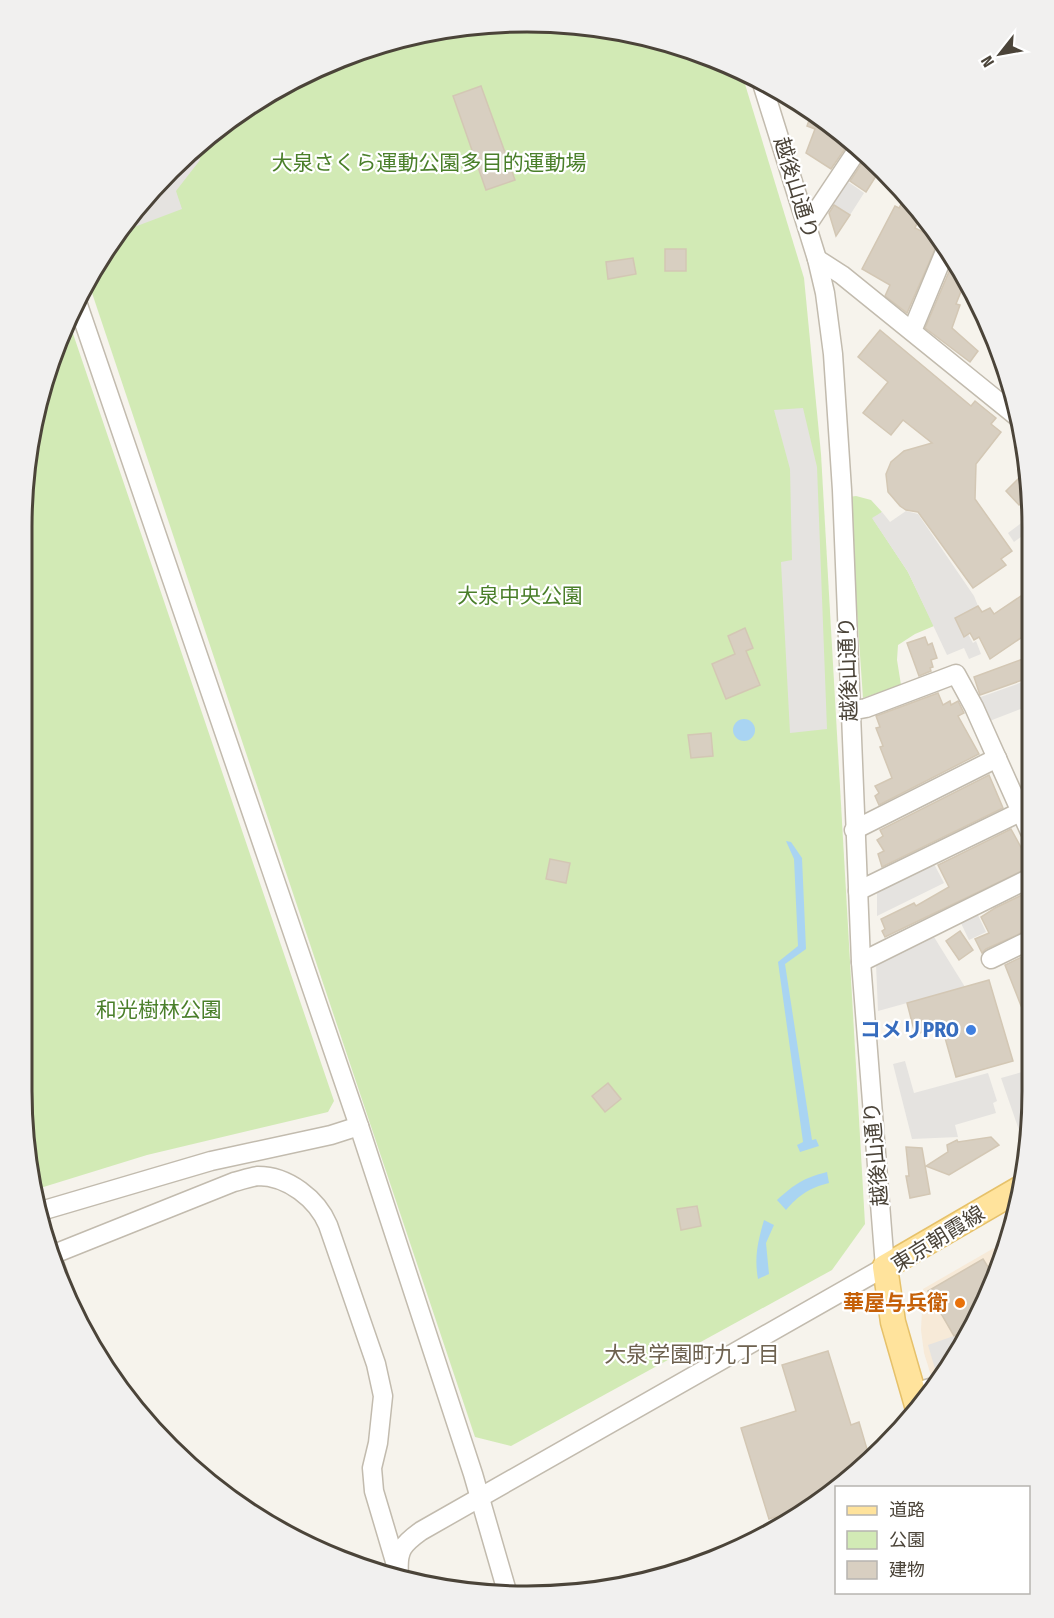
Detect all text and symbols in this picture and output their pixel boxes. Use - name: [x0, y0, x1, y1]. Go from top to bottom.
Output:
- north arrow: [970, 24, 1030, 84]
- text: N: [977, 52, 998, 70]
- street label: 越後山通り: [768, 134, 824, 242]
- park label: 大泉さくら運動公園多目的運動場: [272, 150, 587, 176]
- park label: 大泉中央公園: [457, 583, 583, 609]
- street label: 越後山通り: [833, 616, 863, 722]
- park label: 和光樹林公園: [96, 997, 222, 1023]
- place label: コメリPRO: [860, 1017, 959, 1043]
- marker: コメリPRO: [964, 1023, 978, 1037]
- street label: 越後山通り: [858, 1101, 894, 1207]
- street label: 東京朝霞線: [887, 1200, 989, 1278]
- place label: 華屋与兵衛: [843, 1290, 948, 1316]
- marker: 華屋与兵衛: [953, 1296, 967, 1310]
- district label: 大泉学園町九丁目: [604, 1341, 780, 1368]
- legend: [835, 1486, 1030, 1594]
- text: 道路: [889, 1499, 925, 1521]
- text: 公園: [889, 1529, 925, 1551]
- text: 建物: [889, 1559, 925, 1581]

